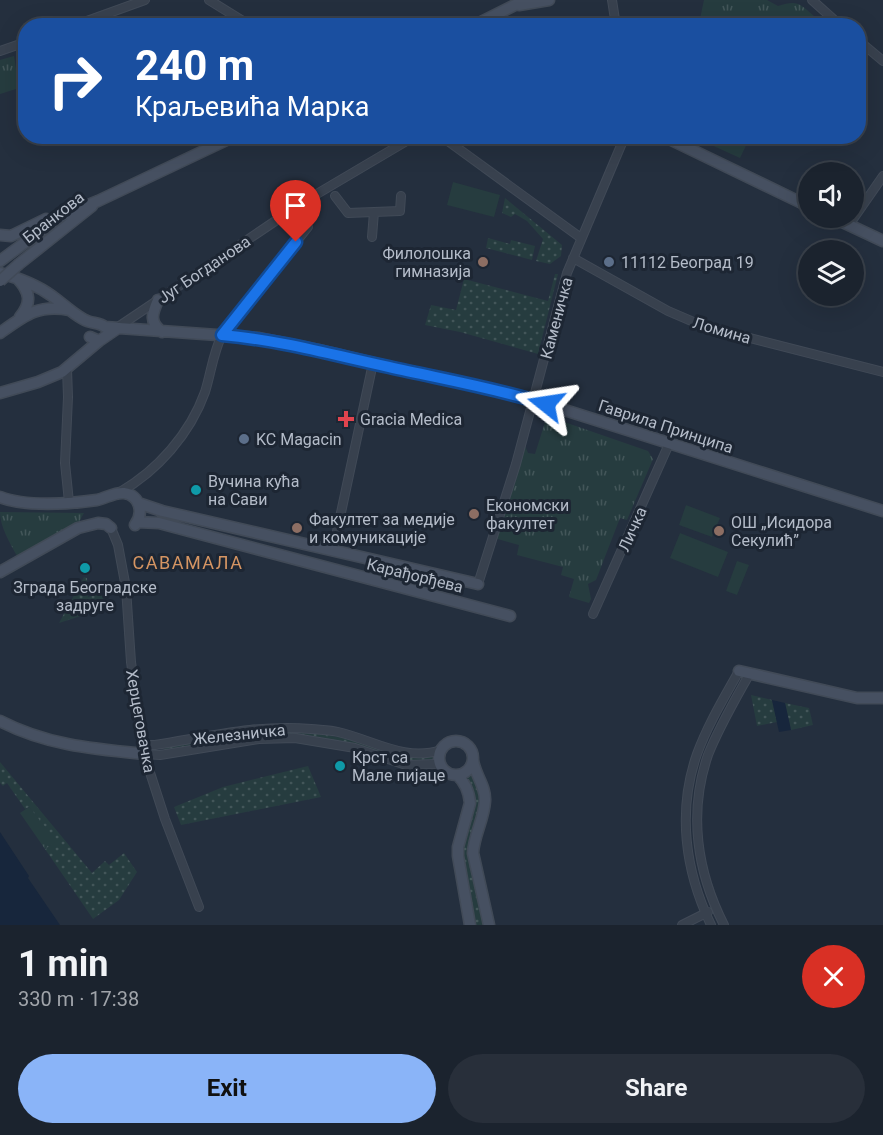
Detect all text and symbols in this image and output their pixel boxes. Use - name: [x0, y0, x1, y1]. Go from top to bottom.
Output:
- text: 240 m: [135, 41, 254, 90]
- icon: right: [36, 42, 114, 120]
- text: Краљевића Марка: [135, 91, 370, 123]
- map controls: [798, 162, 864, 306]
- button: sound: [798, 162, 864, 228]
- pin: [270, 180, 321, 242]
- street label: Бранкова: [19, 188, 88, 247]
- icon: arrive: [279, 189, 312, 222]
- street label: Југ Богданова: [155, 232, 254, 307]
- button: layers: [798, 240, 864, 306]
- place label: Филолошка гимназија: [382, 244, 471, 281]
- place label: 11112 Београд 19: [621, 253, 754, 272]
- marker: Филолошка гимназија: [476, 255, 490, 269]
- marker: 11112 Београд 19: [602, 255, 616, 269]
- street label: Каменичка: [536, 275, 577, 361]
- street label: Ломина: [691, 313, 753, 348]
- position arrow: [514, 372, 578, 436]
- street label: Гаврила Принципа: [596, 396, 736, 457]
- marker: Gracia Medica: [337, 410, 355, 428]
- place label: Gracia Medica: [360, 410, 462, 429]
- place label: KC Magacin: [256, 430, 342, 449]
- marker: KC Magacin: [237, 432, 251, 446]
- place label: Вучина кућа на Сави: [208, 472, 299, 509]
- marker: Вучина кућа на Сави: [189, 483, 203, 497]
- place label: Економски факултет: [486, 496, 569, 533]
- street label: Личка: [614, 504, 651, 554]
- marker: Економски факултет: [467, 507, 481, 521]
- place label: Факултет за медије и комуникације: [309, 510, 455, 547]
- place label: ОШ „Исидора Секулић”: [731, 513, 832, 550]
- marker: Факултет за медије и комуникације: [290, 521, 304, 535]
- marker: ОШ „Исидора Секулић”: [712, 524, 726, 538]
- district label: САВАМАЛА: [133, 552, 243, 573]
- street label: Карађорђева: [365, 554, 465, 597]
- marker: Зграда Београдске задруге: [78, 561, 92, 575]
- place label: Зграда Београдске задруге: [13, 578, 157, 615]
- street label: Херцеговачка: [122, 668, 159, 774]
- street label: Железничка: [192, 720, 286, 749]
- place label: Крст са Мале пијаце: [352, 748, 445, 785]
- marker: Крст са Мале пијаце: [333, 759, 347, 773]
- text: 1 min: [18, 943, 109, 985]
- button: close: [802, 945, 865, 1008]
- text: 330 m · 17:38: [18, 987, 139, 1011]
- button: Exit: [18, 1054, 436, 1123]
- button: Share: [448, 1054, 865, 1123]

